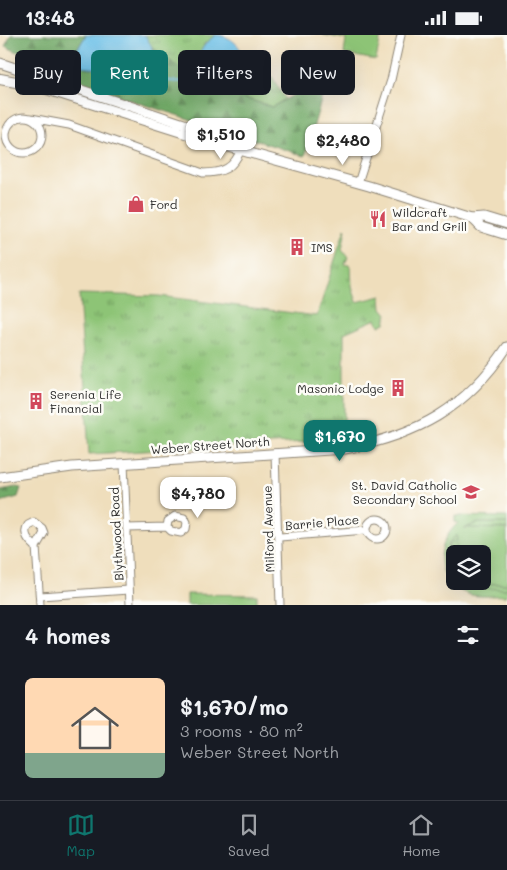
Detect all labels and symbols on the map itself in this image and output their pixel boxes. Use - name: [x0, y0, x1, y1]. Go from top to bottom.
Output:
- pin: $1,510: [180, 117, 262, 160]
- pin: $2,480: [302, 123, 384, 166]
- shop icon: Ford: [126, 194, 146, 214]
- place label: Ford: [150, 196, 178, 212]
- place label: Wildcraft Bar and Grill: [392, 204, 467, 234]
- restaurant icon: Wildcraft Bar and Grill: [368, 209, 388, 229]
- building icon: IMS: [287, 237, 307, 257]
- place label: IMS: [311, 239, 333, 255]
- building icon: Masonic Lodge: [388, 378, 408, 398]
- place label: Masonic Lodge: [297, 380, 384, 396]
- place label: Serenia Life Financial: [50, 386, 121, 416]
- building icon: Serenia Life Financial: [26, 391, 46, 411]
- pin: $1,670: [299, 419, 381, 462]
- street label: Weber Street North: [150, 433, 270, 457]
- pin: $4,780: [157, 477, 239, 519]
- place label: St. David Catholic Secondary School: [351, 477, 457, 507]
- school or university icon: St. David Catholic Secondary School: [461, 482, 481, 502]
- street label: Milford Avenue: [258, 485, 278, 573]
- street label: Blythwood Road: [106, 486, 126, 581]
- street label: Barrie Place: [284, 511, 360, 533]

